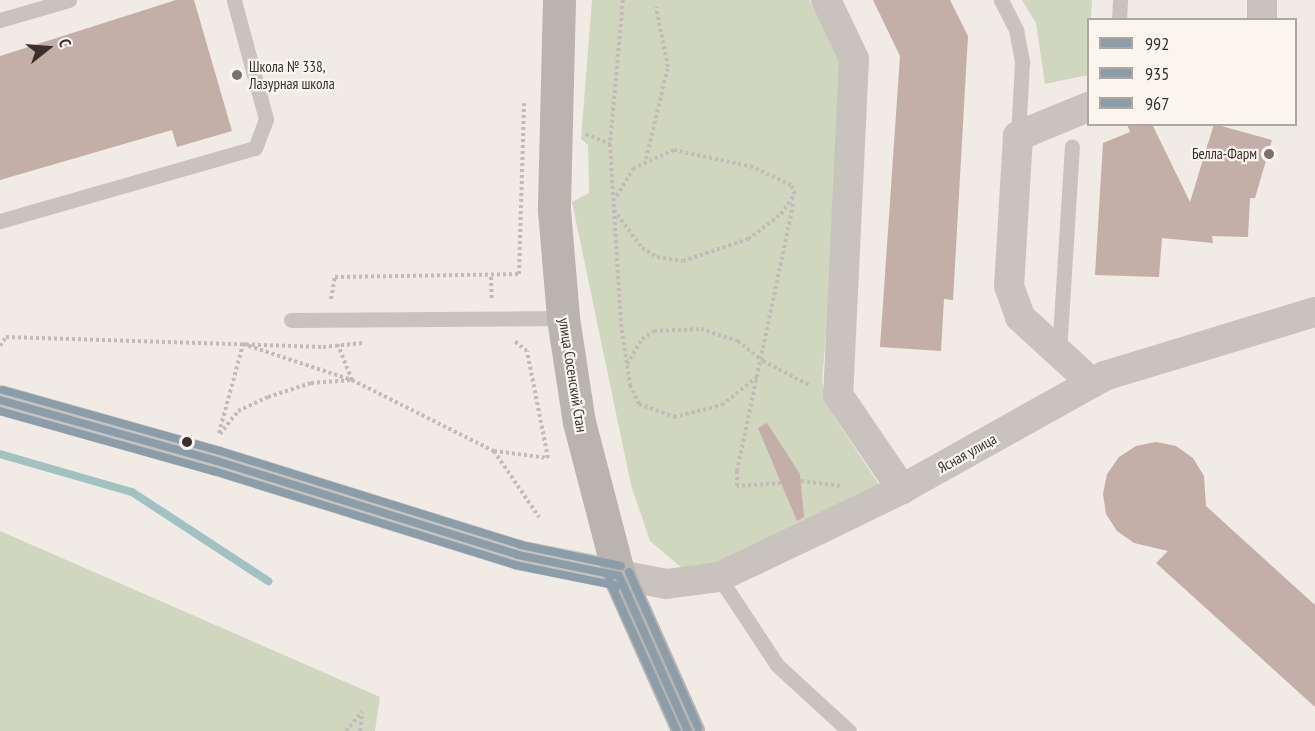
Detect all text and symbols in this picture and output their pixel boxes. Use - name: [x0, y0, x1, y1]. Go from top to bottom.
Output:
- north arrow: [18, 18, 78, 78]
- legend: [1087, 18, 1297, 126]
- text: 992: [1145, 32, 1169, 55]
- text: С: [55, 36, 76, 49]
- place label: Школа № 338, Лазурная школа: [249, 57, 335, 92]
- text: 935: [1145, 62, 1169, 85]
- marker: Школа № 338, Лазурная школа: [230, 68, 244, 82]
- text: 967: [1145, 92, 1169, 115]
- place label: Белла-Фарм: [1192, 145, 1257, 163]
- marker: Белла-Фарм: [1262, 147, 1276, 161]
- street label: улица Сосенский Стан: [555, 317, 591, 433]
- street label: Ясная улица: [934, 429, 1000, 477]
- unlabelled marker: [181, 436, 193, 448]

